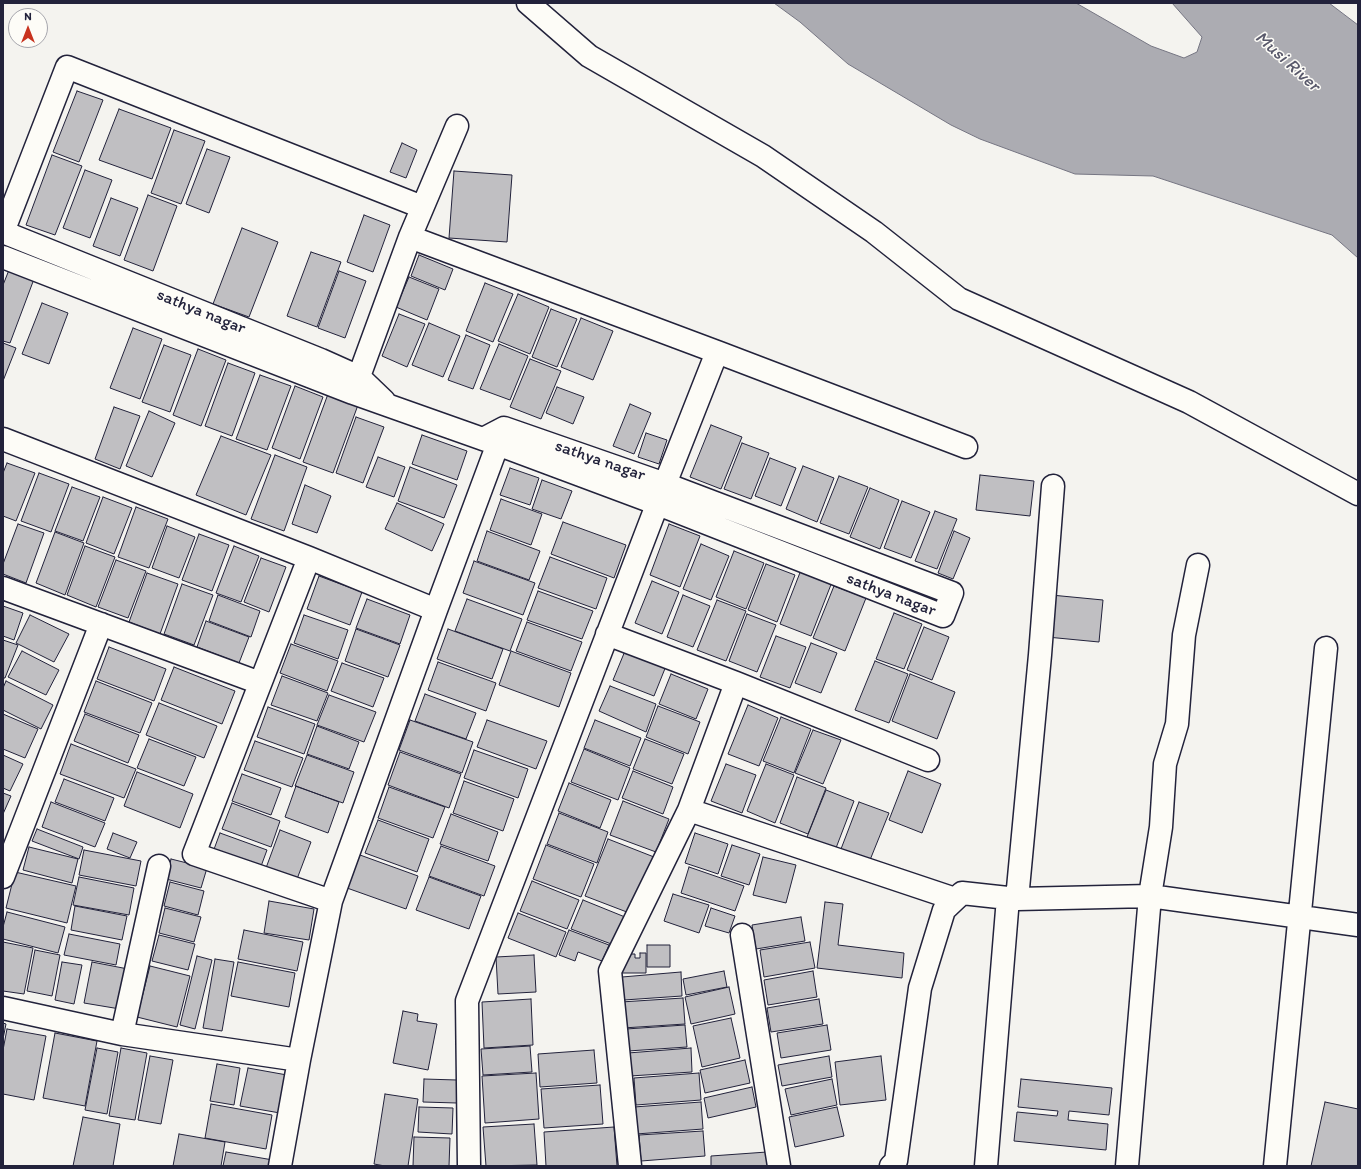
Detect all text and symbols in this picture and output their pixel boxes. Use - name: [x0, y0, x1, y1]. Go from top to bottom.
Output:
- north arrow: [8, 8, 48, 48]
- text: N: [24, 10, 32, 23]
- water label: Musi River: [1250, 27, 1324, 97]
- street label: sathya nagar: [154, 285, 248, 339]
- street label: sathya nagar: [552, 436, 648, 486]
- street label: sathya nagar: [843, 569, 939, 621]

